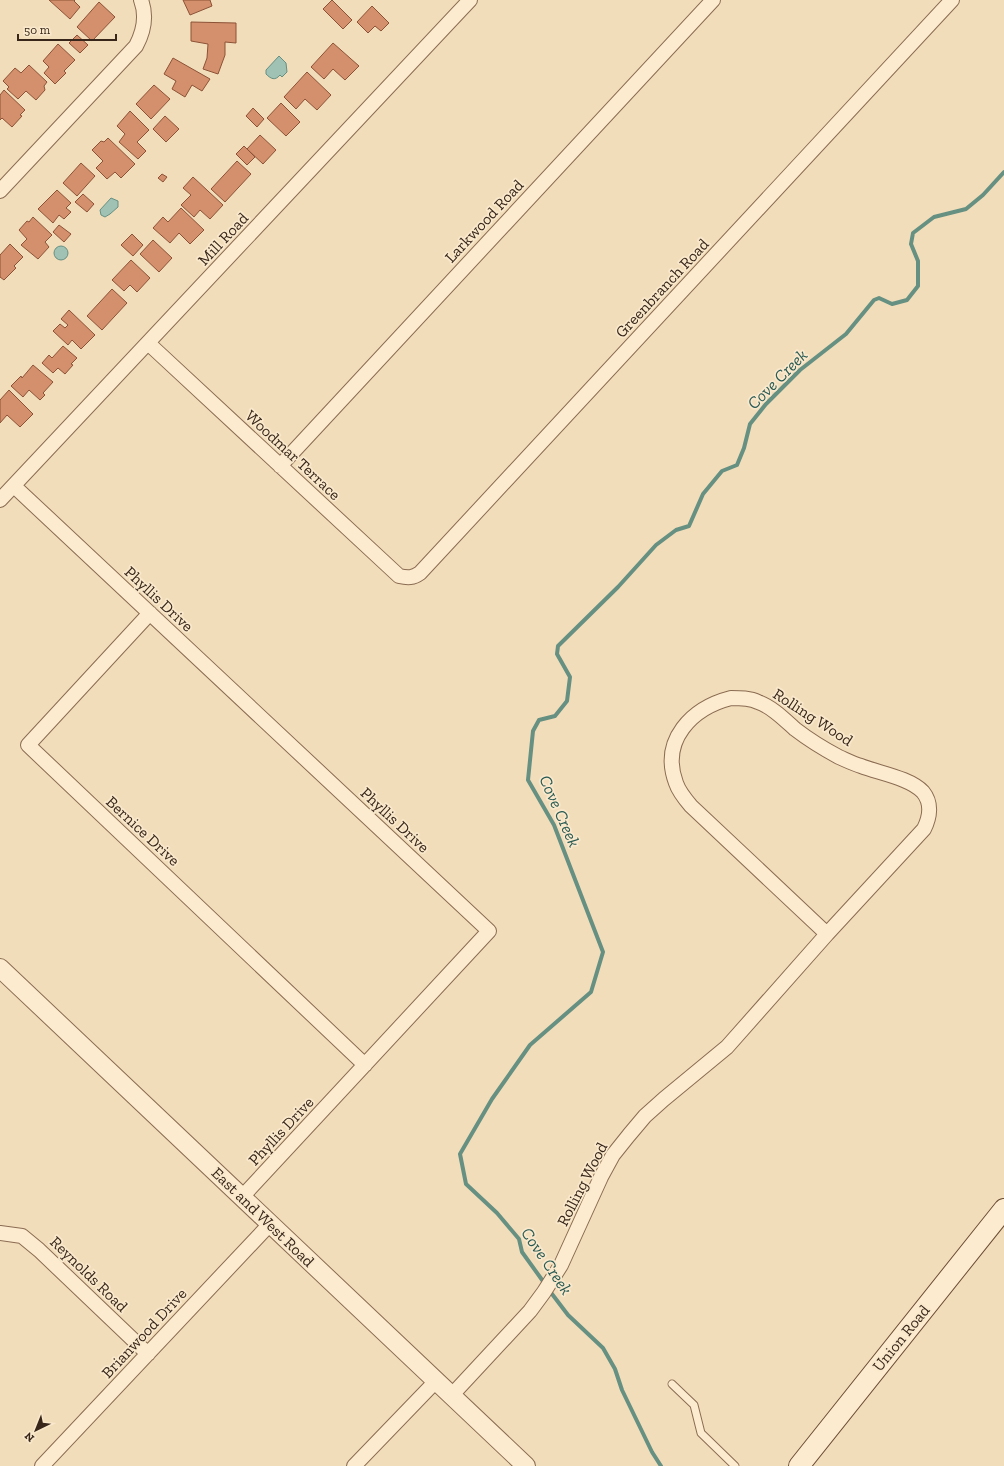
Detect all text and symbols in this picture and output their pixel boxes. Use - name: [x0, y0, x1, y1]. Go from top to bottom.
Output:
- scale bar: [18, 16, 116, 42]
- text: 50 m: [24, 23, 51, 37]
- street label: Larkwood Road: [441, 175, 527, 267]
- street label: Mill Road: [194, 209, 252, 269]
- street label: Greenbranch Road: [611, 234, 713, 341]
- water label: Cove Creek: [743, 345, 811, 413]
- street label: Woodmar Terrace: [241, 406, 345, 504]
- street label: Phyllis Drive: [121, 562, 197, 636]
- street label: Rolling Wood: [770, 684, 857, 750]
- water label: Cove Creek: [535, 772, 585, 850]
- street label: Phyllis Drive: [357, 783, 433, 857]
- street label: Bernice Drive: [102, 792, 184, 870]
- street label: Phyllis Drive: [244, 1093, 318, 1169]
- street label: Rolling Wood: [553, 1139, 611, 1229]
- street label: East and West Road: [208, 1163, 318, 1271]
- water label: Cove Creek: [517, 1224, 577, 1299]
- street label: Reynolds Road: [46, 1232, 132, 1316]
- street label: Brianwood Drive: [97, 1284, 191, 1382]
- street label: Union Road: [868, 1301, 934, 1375]
- north arrow: [16, 1410, 56, 1450]
- text: N: [22, 1429, 37, 1445]

